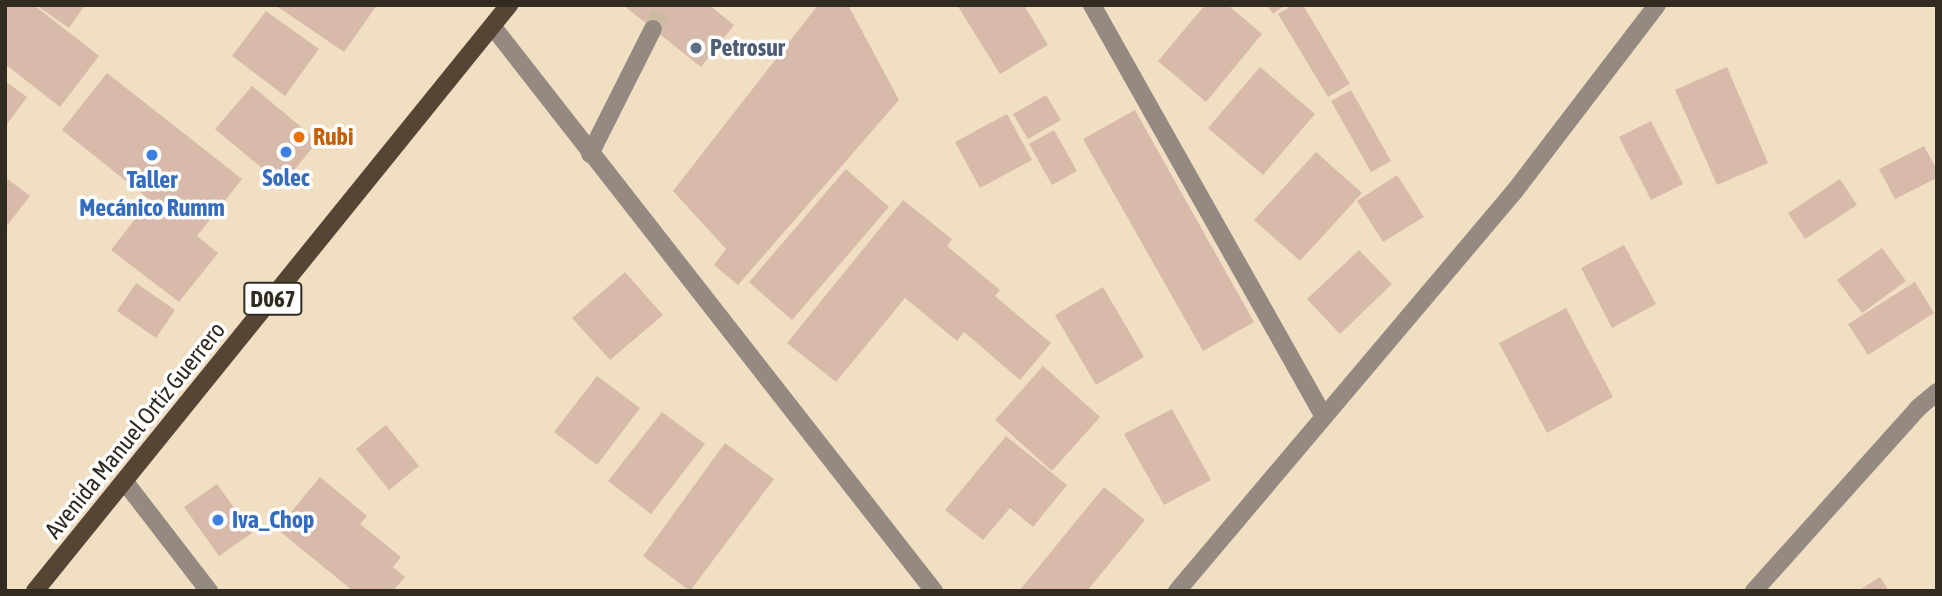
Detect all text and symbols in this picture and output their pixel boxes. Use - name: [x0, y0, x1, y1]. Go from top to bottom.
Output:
- place label: Petrosur: [710, 34, 785, 62]
- marker: Petrosur: [688, 40, 704, 56]
- place label: Rubi: [313, 123, 353, 151]
- marker: Rubi: [291, 129, 307, 145]
- marker: Solec: [278, 144, 294, 160]
- marker: Taller Mecánico Rumm: [144, 147, 160, 163]
- place label: Solec: [262, 164, 310, 192]
- place label: Taller Mecánico Rumm: [79, 166, 225, 222]
- road number: D067: [243, 280, 303, 318]
- street label: Avenida Manuel Ortíz Guerrero: [39, 316, 231, 544]
- place label: Iva_Chop: [232, 506, 314, 534]
- marker: Iva_Chop: [210, 512, 226, 528]

